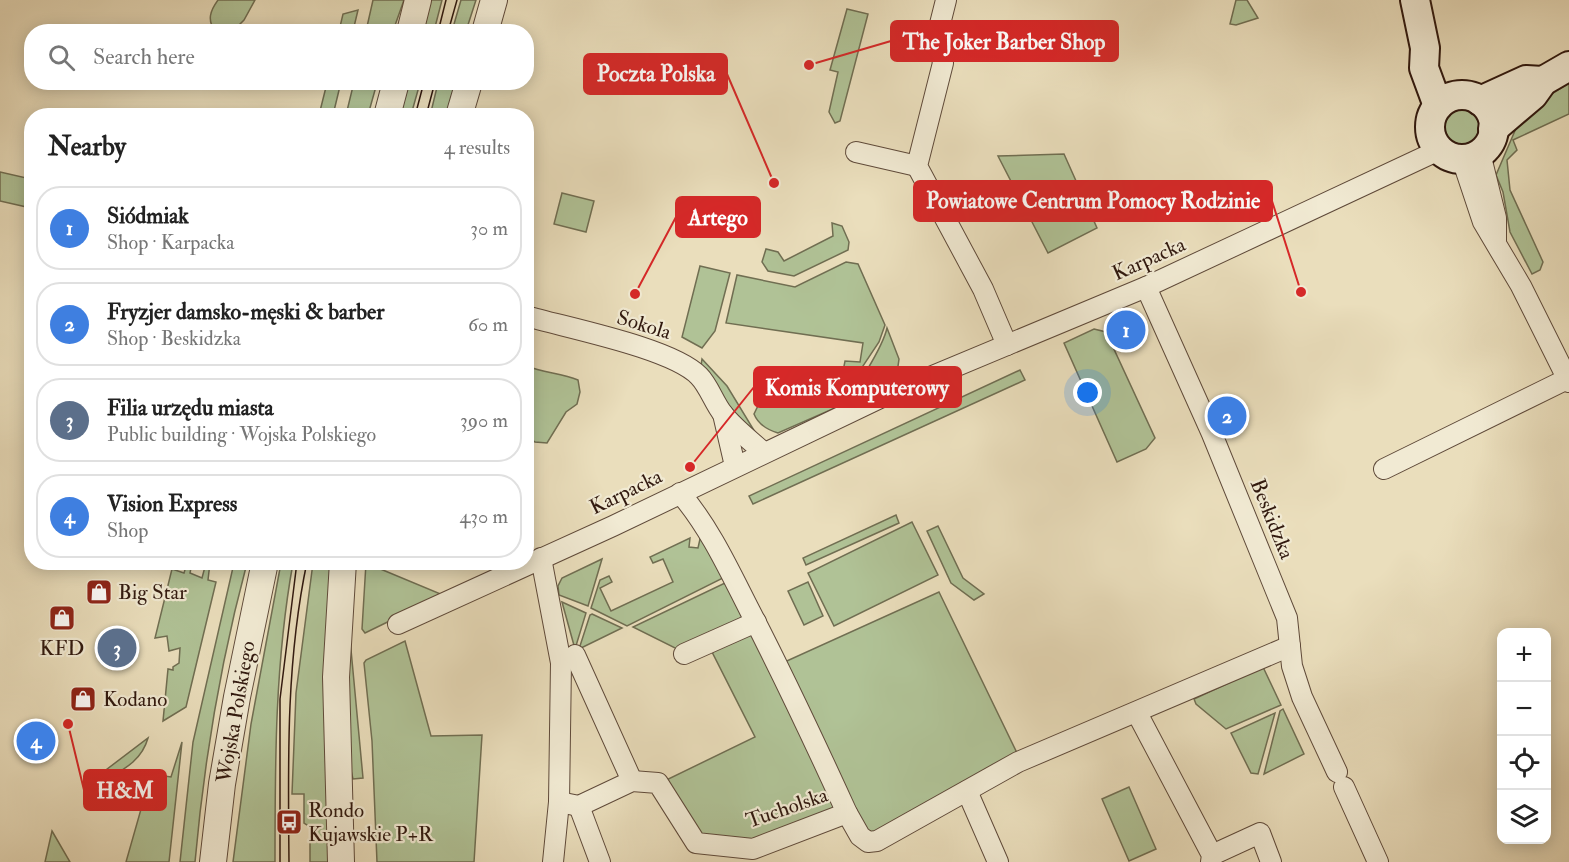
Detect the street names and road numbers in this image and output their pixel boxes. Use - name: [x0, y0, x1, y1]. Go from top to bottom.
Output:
- street label: Karpacka: [1108, 231, 1190, 287]
- street label: Sokola: [614, 304, 675, 346]
- street label: Karpacka: [585, 463, 667, 521]
- street label: Beskidzka: [1244, 475, 1300, 563]
- street label: Wojska Polskiego: [210, 639, 262, 786]
- street label: Tucholska: [742, 781, 832, 835]

